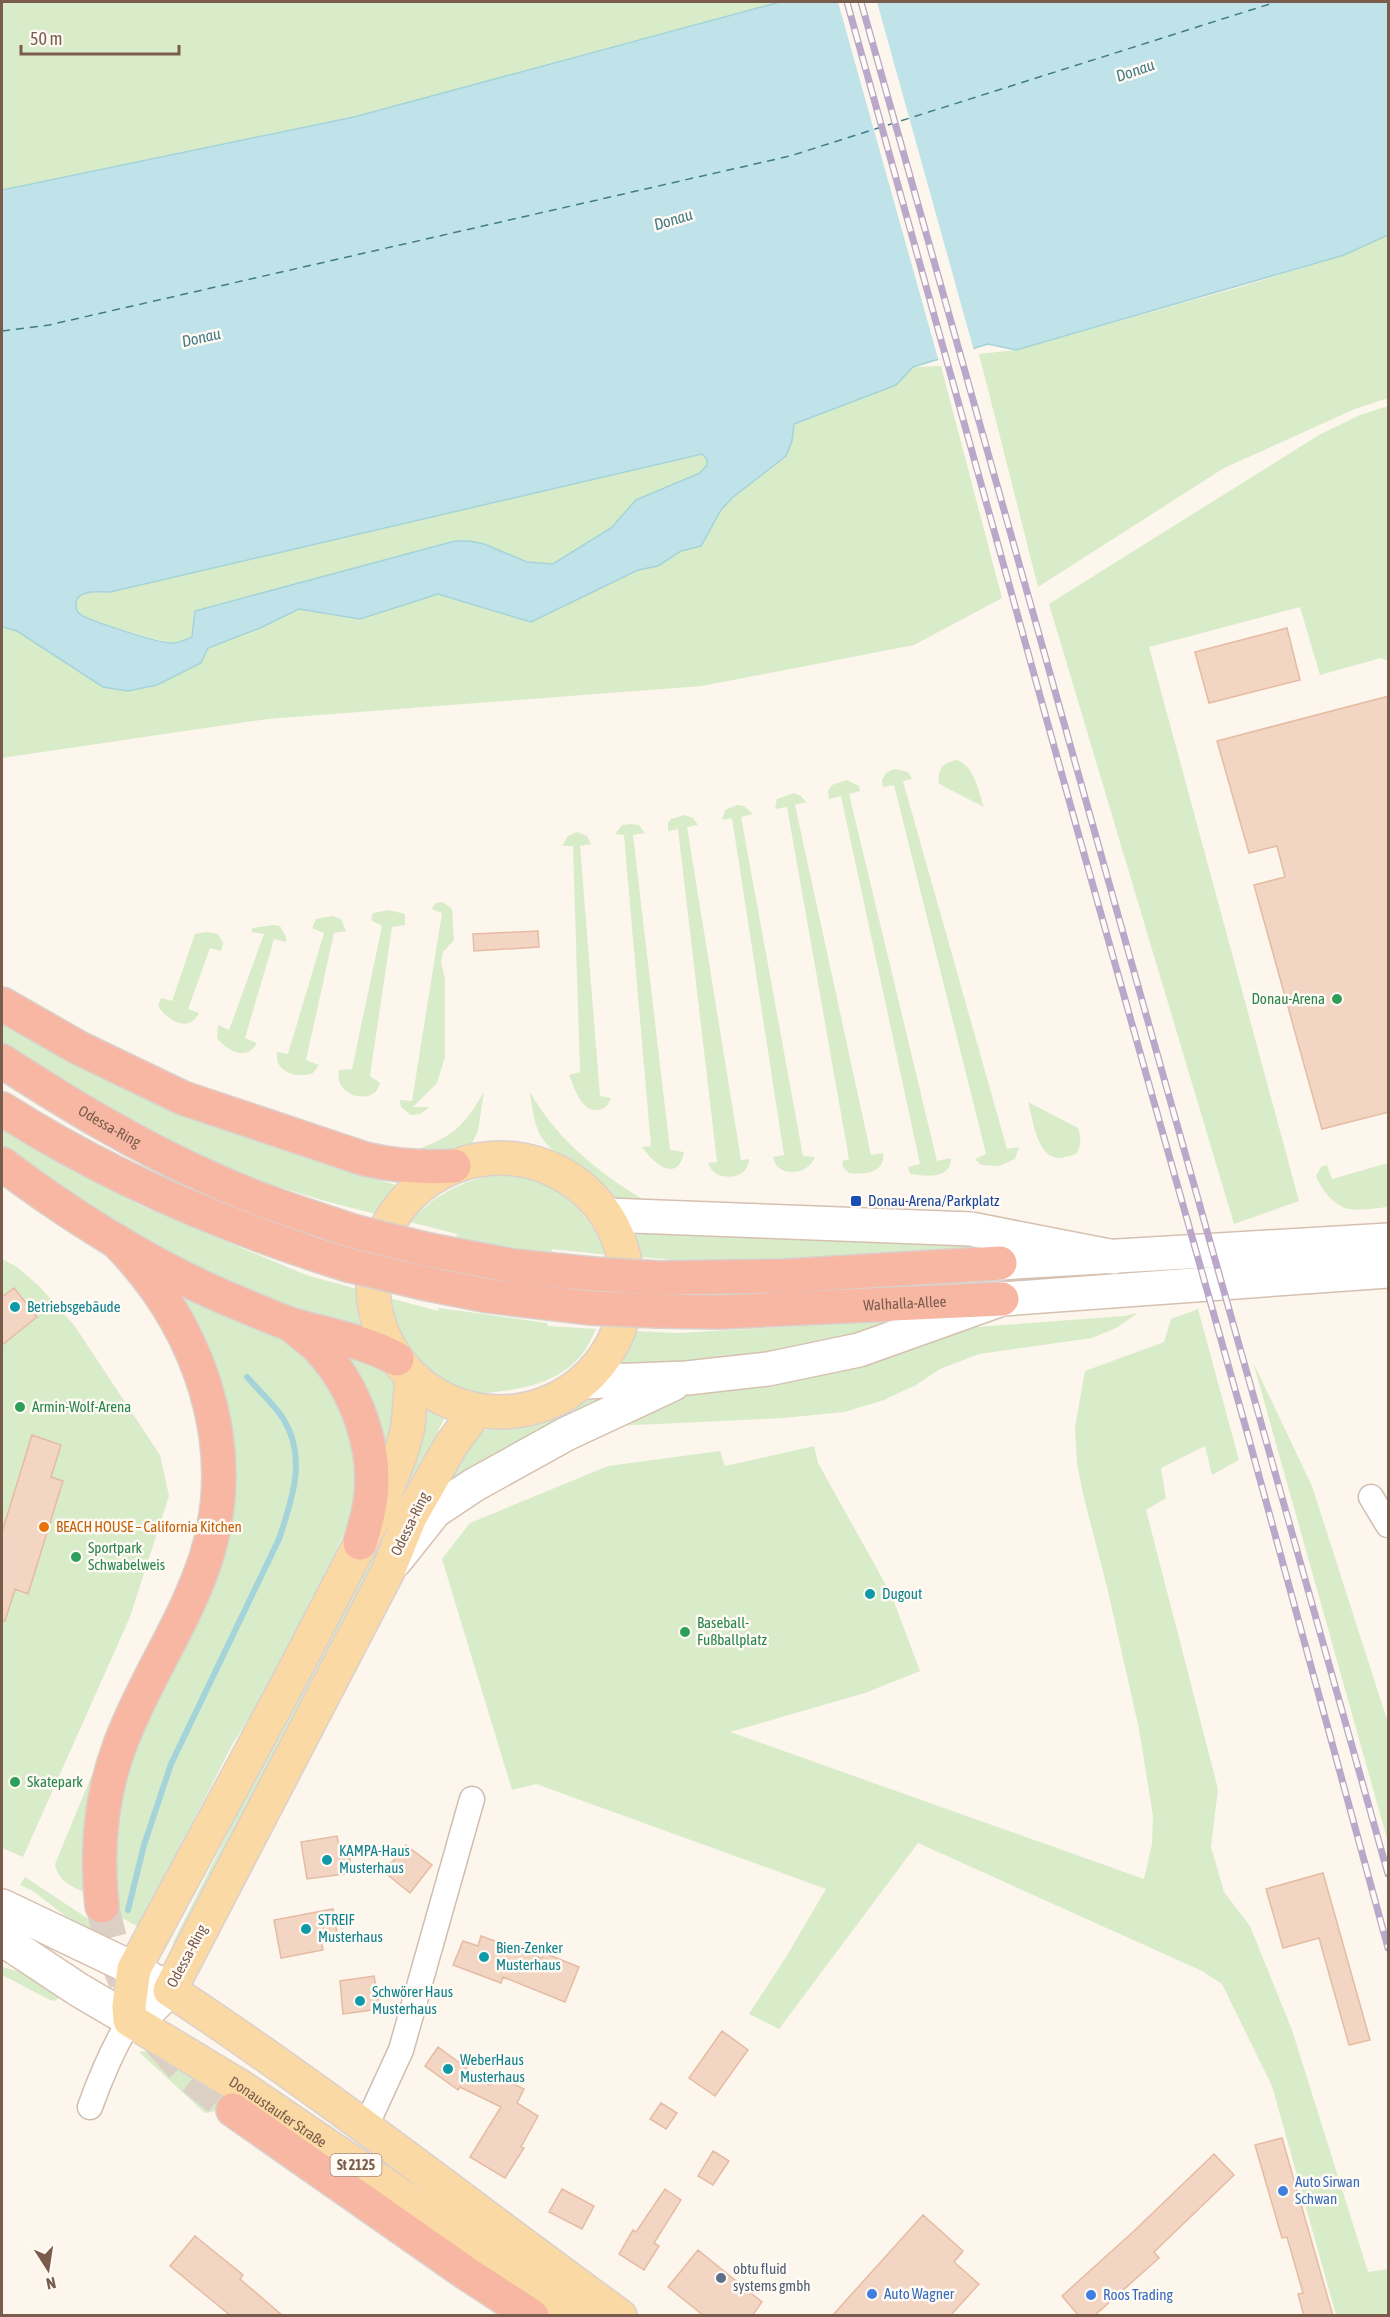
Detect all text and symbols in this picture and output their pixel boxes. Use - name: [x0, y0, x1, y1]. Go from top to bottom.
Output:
- scale bar: [21, 18, 178, 56]
- text: 50 m: [30, 28, 62, 49]
- water label: Donau: [1113, 55, 1157, 85]
- water label: Donau: [652, 205, 695, 233]
- water label: Donau: [180, 324, 222, 350]
- place label: Donau-Arena: [1251, 990, 1325, 1007]
- marker: Donau-Arena: [1330, 992, 1344, 1006]
- street label: Odessa-Ring: [76, 1102, 144, 1151]
- place label: Donau-Arena/Parkplatz: [868, 1192, 1000, 1209]
- marker: Donau-Arena/Parkplatz: [849, 1194, 863, 1208]
- street label: Walhalla-Allee: [863, 1293, 947, 1313]
- place label: Betriebsgebäude: [27, 1298, 121, 1315]
- marker: Betriebsgebäude: [8, 1300, 22, 1314]
- place label: Armin-Wolf-Arena: [32, 1398, 131, 1415]
- marker: Armin-Wolf-Arena: [13, 1400, 27, 1414]
- street label: Odessa-Ring: [387, 1489, 432, 1558]
- place label: BEACH HOUSE – California Kitchen: [56, 1518, 242, 1535]
- marker: BEACH HOUSE – California Kitchen: [37, 1520, 51, 1534]
- place label: Sportpark Schwabelweis: [88, 1539, 165, 1573]
- marker: Sportpark Schwabelweis: [69, 1550, 83, 1564]
- place label: Dugout: [882, 1585, 922, 1602]
- marker: Dugout: [863, 1587, 877, 1601]
- place label: Baseball- Fußballplatz: [697, 1614, 768, 1648]
- marker: Baseball- Fußballplatz: [678, 1625, 692, 1639]
- place label: Skatepark: [27, 1773, 83, 1790]
- marker: Skatepark: [8, 1775, 22, 1789]
- place label: KAMPA-Haus Musterhaus: [339, 1842, 410, 1876]
- marker: KAMPA-Haus Musterhaus: [320, 1853, 334, 1867]
- place label: STREIF Musterhaus: [318, 1911, 383, 1945]
- street label: Odessa-Ring: [163, 1921, 210, 1990]
- marker: STREIF Musterhaus: [299, 1922, 313, 1936]
- place label: Bien-Zenker Musterhaus: [496, 1939, 563, 1973]
- marker: Bien-Zenker Musterhaus: [477, 1950, 491, 1964]
- place label: Schwörer Haus Musterhaus: [372, 1983, 453, 2017]
- marker: Schwörer Haus Musterhaus: [353, 1994, 367, 2008]
- place label: WeberHaus Musterhaus: [460, 2051, 525, 2085]
- marker: WeberHaus Musterhaus: [441, 2062, 455, 2076]
- street label: Donaustaufer Straße: [226, 2073, 330, 2151]
- road number: St 2125: [330, 2154, 382, 2176]
- place label: Auto Sirwan Schwan: [1295, 2173, 1360, 2207]
- marker: Auto Sirwan Schwan: [1276, 2184, 1290, 2198]
- north arrow: [18, 2239, 78, 2299]
- place label: obtu fluid systems gmbh: [733, 2260, 811, 2294]
- marker: obtu fluid systems gmbh: [714, 2271, 728, 2285]
- text: N: [45, 2274, 58, 2293]
- place label: Auto Wagner: [884, 2285, 955, 2302]
- place label: Roos Trading: [1103, 2286, 1174, 2303]
- marker: Auto Wagner: [865, 2287, 879, 2301]
- marker: Roos Trading: [1084, 2288, 1098, 2302]

